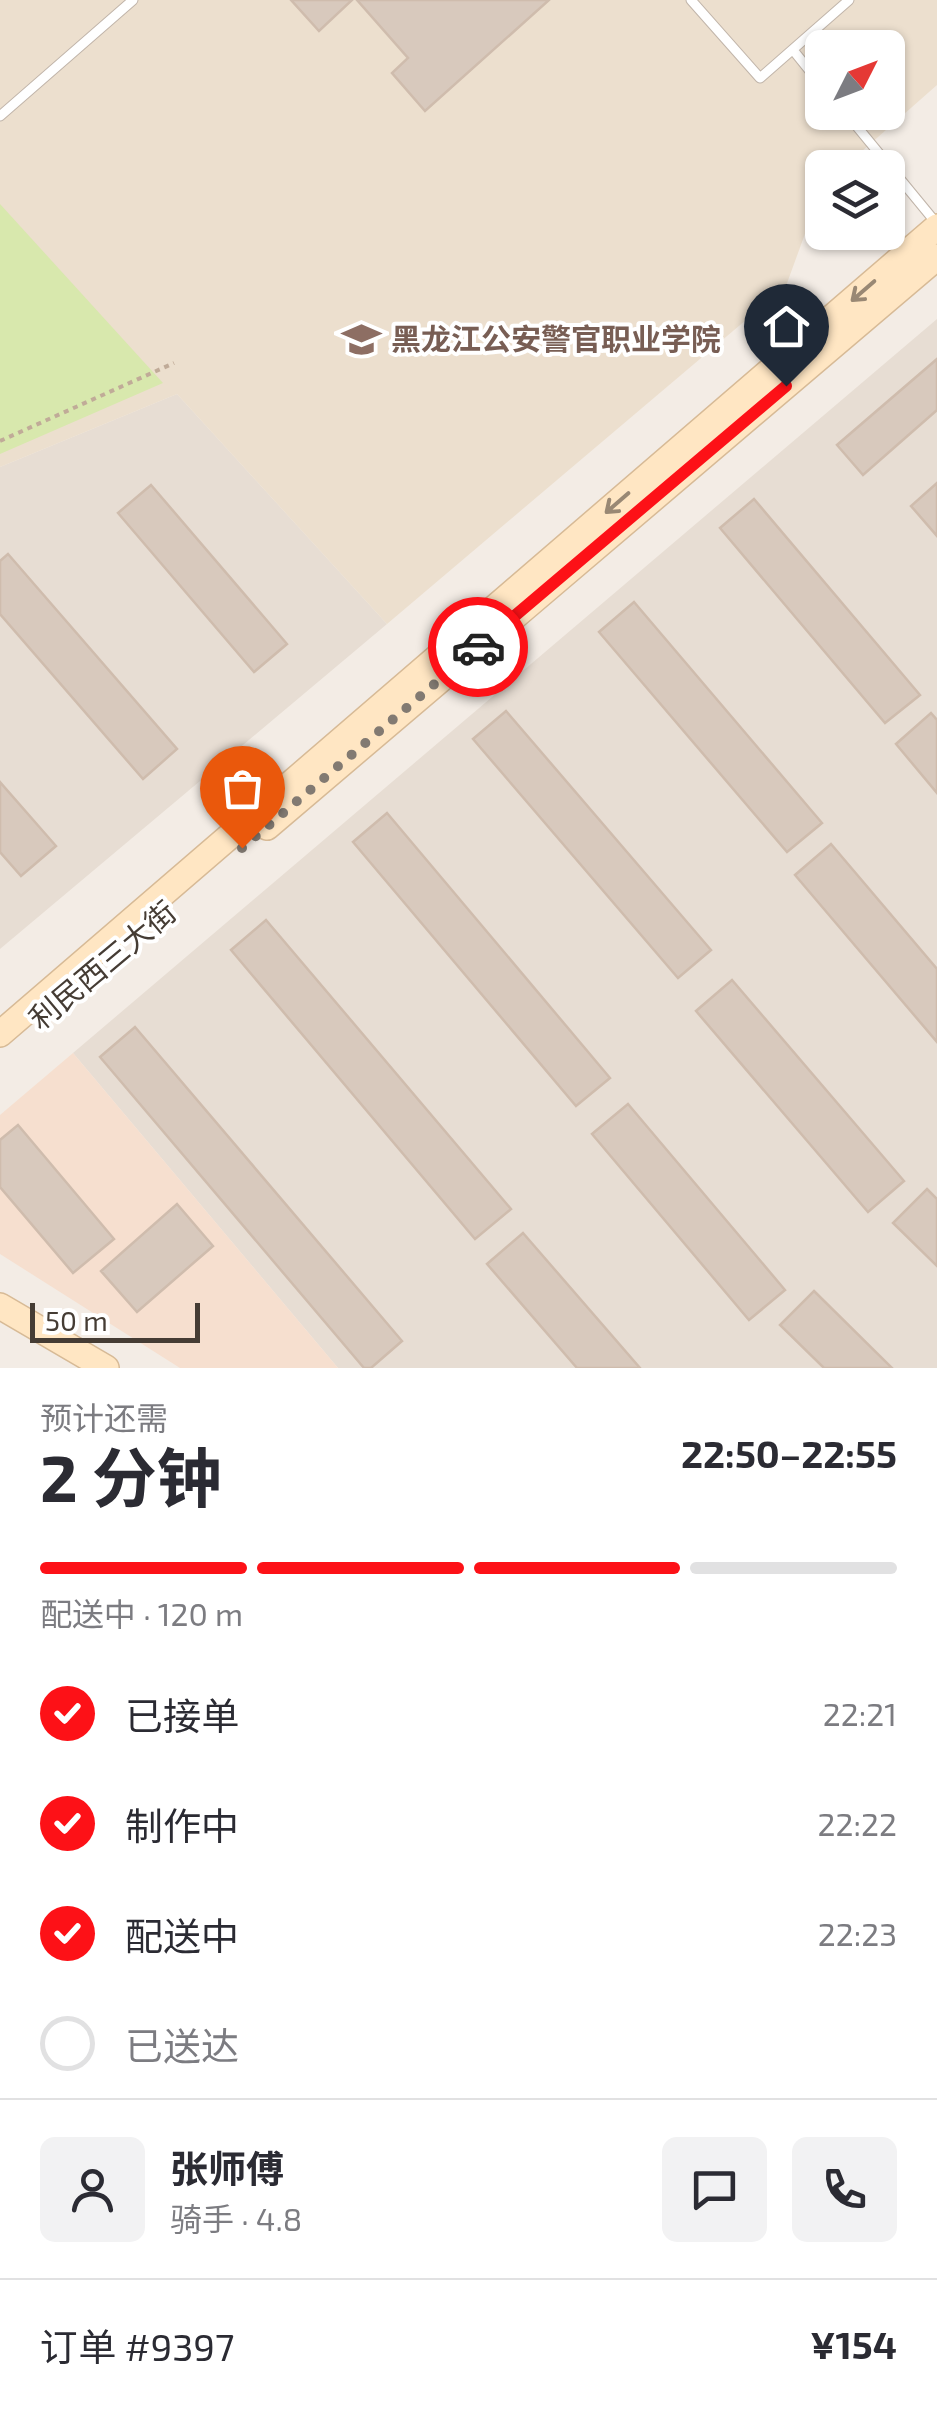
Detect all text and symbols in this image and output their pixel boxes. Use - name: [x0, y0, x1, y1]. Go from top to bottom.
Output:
- north arrow: [805, 30, 905, 130]
- map controls: [805, 30, 905, 250]
- button: layers: [805, 150, 905, 250]
- one-way arrow: [851, 279, 876, 302]
- pin: [744, 284, 829, 387]
- icon: home: [759, 299, 814, 354]
- school or university icon: 黑龙江公安警官职业学院: [340, 319, 382, 361]
- place label: 黑龙江公安警官职业学院: [391, 320, 721, 356]
- one-way arrow: [605, 491, 630, 514]
- courier: [428, 597, 528, 697]
- icon: car: [451, 620, 506, 675]
- pin: [200, 746, 285, 849]
- icon: bag: [215, 761, 270, 816]
- street label: 利民西三大街: [21, 893, 182, 1036]
- scale bar: [30, 1298, 200, 1342]
- text: 50 m: [45, 1303, 108, 1337]
- text: 预计还需: [40, 1398, 168, 1436]
- text: 22:50–22:55: [681, 1430, 897, 1476]
- text: 2 分钟: [40, 1437, 222, 1515]
- text: 配送中 · 120 m: [40, 1594, 243, 1632]
- icon: check: [40, 1686, 95, 1741]
- text: 已接单: [125, 1692, 239, 1738]
- text: 22:21: [823, 1694, 897, 1732]
- icon: check: [40, 1796, 95, 1851]
- text: 制作中: [125, 1802, 239, 1848]
- text: 22:22: [818, 1804, 897, 1842]
- icon: check: [40, 1906, 95, 1961]
- text: 配送中: [125, 1912, 239, 1958]
- text: 22:23: [818, 1914, 897, 1952]
- text: 已送达: [125, 2022, 239, 2068]
- button: person: [40, 2137, 145, 2242]
- button: chat: [662, 2137, 767, 2242]
- button: phone: [792, 2137, 897, 2242]
- text: 张师傅: [170, 2145, 284, 2191]
- text: 骑手 · 4.8: [170, 2199, 302, 2237]
- text: ¥154: [810, 2321, 897, 2367]
- text: 订单 #9397: [40, 2323, 235, 2369]

